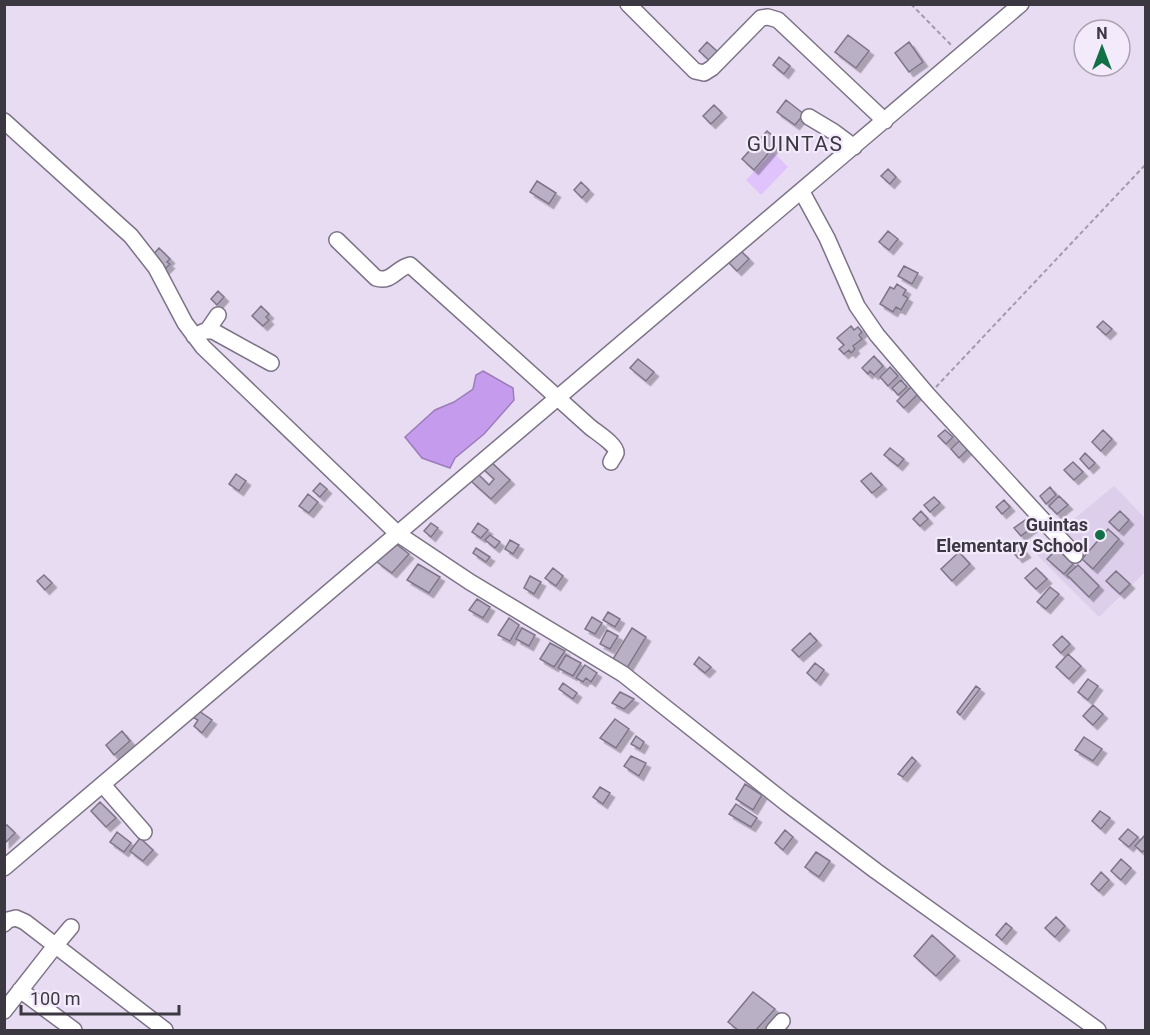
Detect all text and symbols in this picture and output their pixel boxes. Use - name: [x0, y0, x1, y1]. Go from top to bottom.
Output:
- north arrow: [1072, 18, 1132, 78]
- text: N: [1096, 24, 1108, 43]
- district label: GUINTAS: [747, 132, 843, 156]
- place label: Guintas Elementary School: [936, 514, 1088, 556]
- marker: Guintas Elementary School: [1093, 528, 1107, 542]
- scale bar: [21, 978, 178, 1016]
- text: 100 m: [30, 988, 81, 1009]

